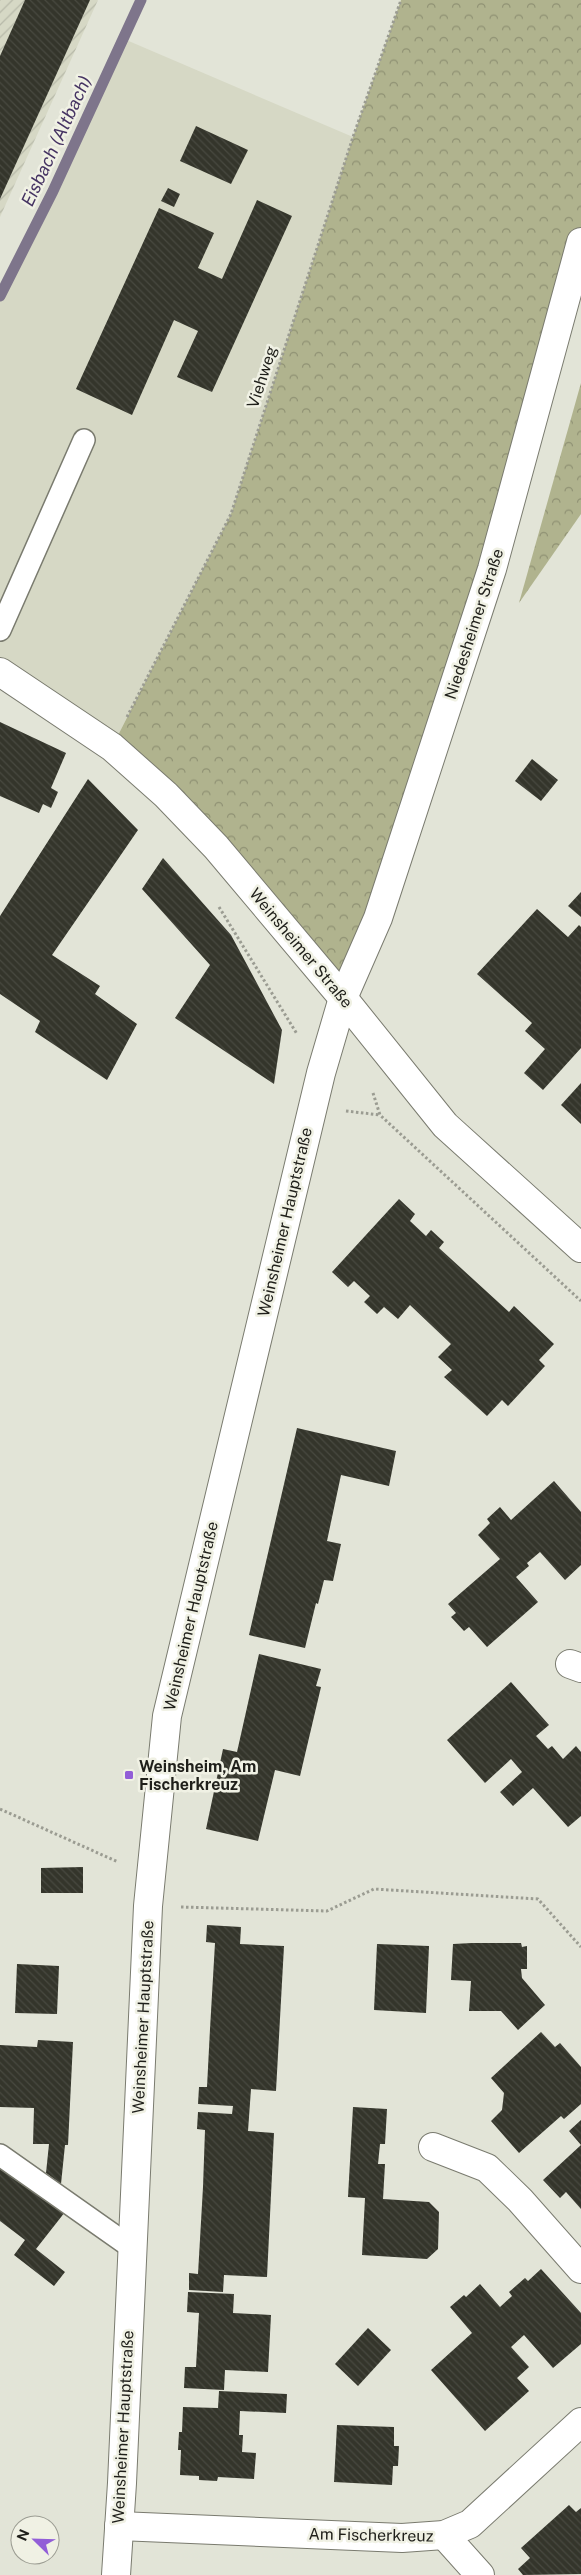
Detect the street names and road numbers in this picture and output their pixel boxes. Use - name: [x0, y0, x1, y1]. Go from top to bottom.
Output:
- street label: Viehweg: [243, 344, 281, 410]
- street label: Niedesheimer Straße: [441, 546, 507, 702]
- street label: Weinsheimer Straße: [245, 884, 357, 1012]
- street label: Weinsheimer Hauptstraße: [254, 1126, 316, 1318]
- street label: Weinsheimer Hauptstraße: [160, 1520, 222, 1712]
- street label: Weinsheimer Hauptstraße: [128, 1920, 158, 2114]
- street label: Weinsheimer Hauptstraße: [108, 2330, 138, 2524]
- street label: Am Fischerkreuz: [308, 2524, 434, 2546]

